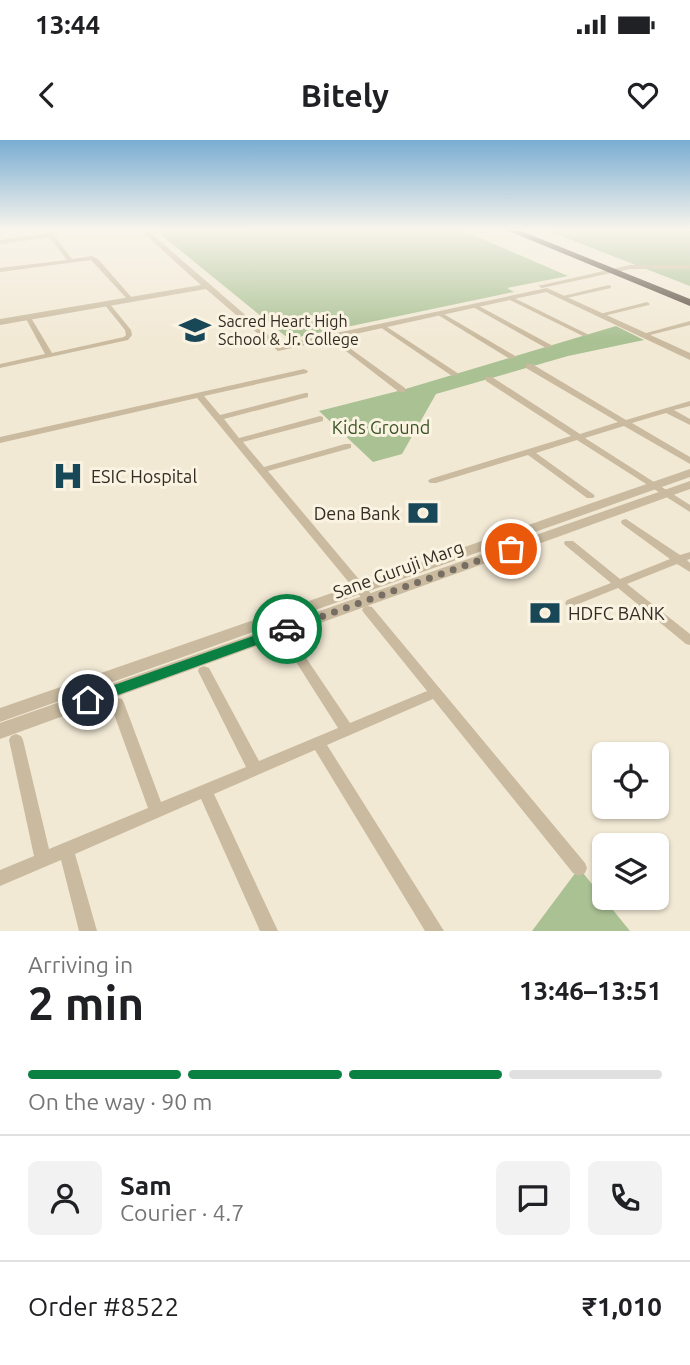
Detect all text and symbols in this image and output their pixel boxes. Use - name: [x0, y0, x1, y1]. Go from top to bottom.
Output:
- text: 13:44: [35, 10, 100, 39]
- icon: back: [28, 76, 66, 114]
- icon: heart: [624, 76, 662, 114]
- text: Bitely: [301, 77, 389, 113]
- place label: Sacred Heart High School & Jr. College: [218, 312, 359, 348]
- school or university icon: Sacred Heart High School & Jr. College: [178, 313, 212, 347]
- park label: Kids Ground: [332, 417, 430, 437]
- hospital icon: ESIC Hospital: [51, 459, 85, 493]
- place label: ESIC Hospital: [91, 466, 197, 486]
- bank icon: Dena Bank: [406, 496, 440, 530]
- place label: Dena Bank: [314, 503, 400, 523]
- pin: [481, 519, 541, 579]
- icon: bag: [492, 530, 530, 568]
- street label: Sane Guruji Marg: [330, 536, 466, 602]
- courier: [252, 594, 322, 664]
- bank icon: HDFC BANK: [528, 596, 562, 630]
- place label: HDFC BANK: [568, 603, 665, 623]
- icon: car: [268, 610, 306, 648]
- pin: [58, 670, 118, 730]
- icon: home: [69, 681, 107, 719]
- map controls: [592, 742, 669, 910]
- button: locate: [592, 742, 669, 819]
- button: layers: [592, 833, 669, 910]
- text: Arriving in: [28, 952, 133, 977]
- text: 13:46–13:51: [519, 976, 662, 1005]
- text: 2 min: [28, 977, 144, 1029]
- text: On the way · 90 m: [28, 1089, 212, 1114]
- button: person: [28, 1161, 102, 1235]
- button: chat: [496, 1161, 570, 1235]
- button: phone: [588, 1161, 662, 1235]
- text: Sam: [120, 1171, 172, 1200]
- text: Courier · 4.7: [120, 1200, 244, 1225]
- text: Order #8522: [28, 1292, 179, 1321]
- text: ₹1,010: [582, 1292, 662, 1321]

